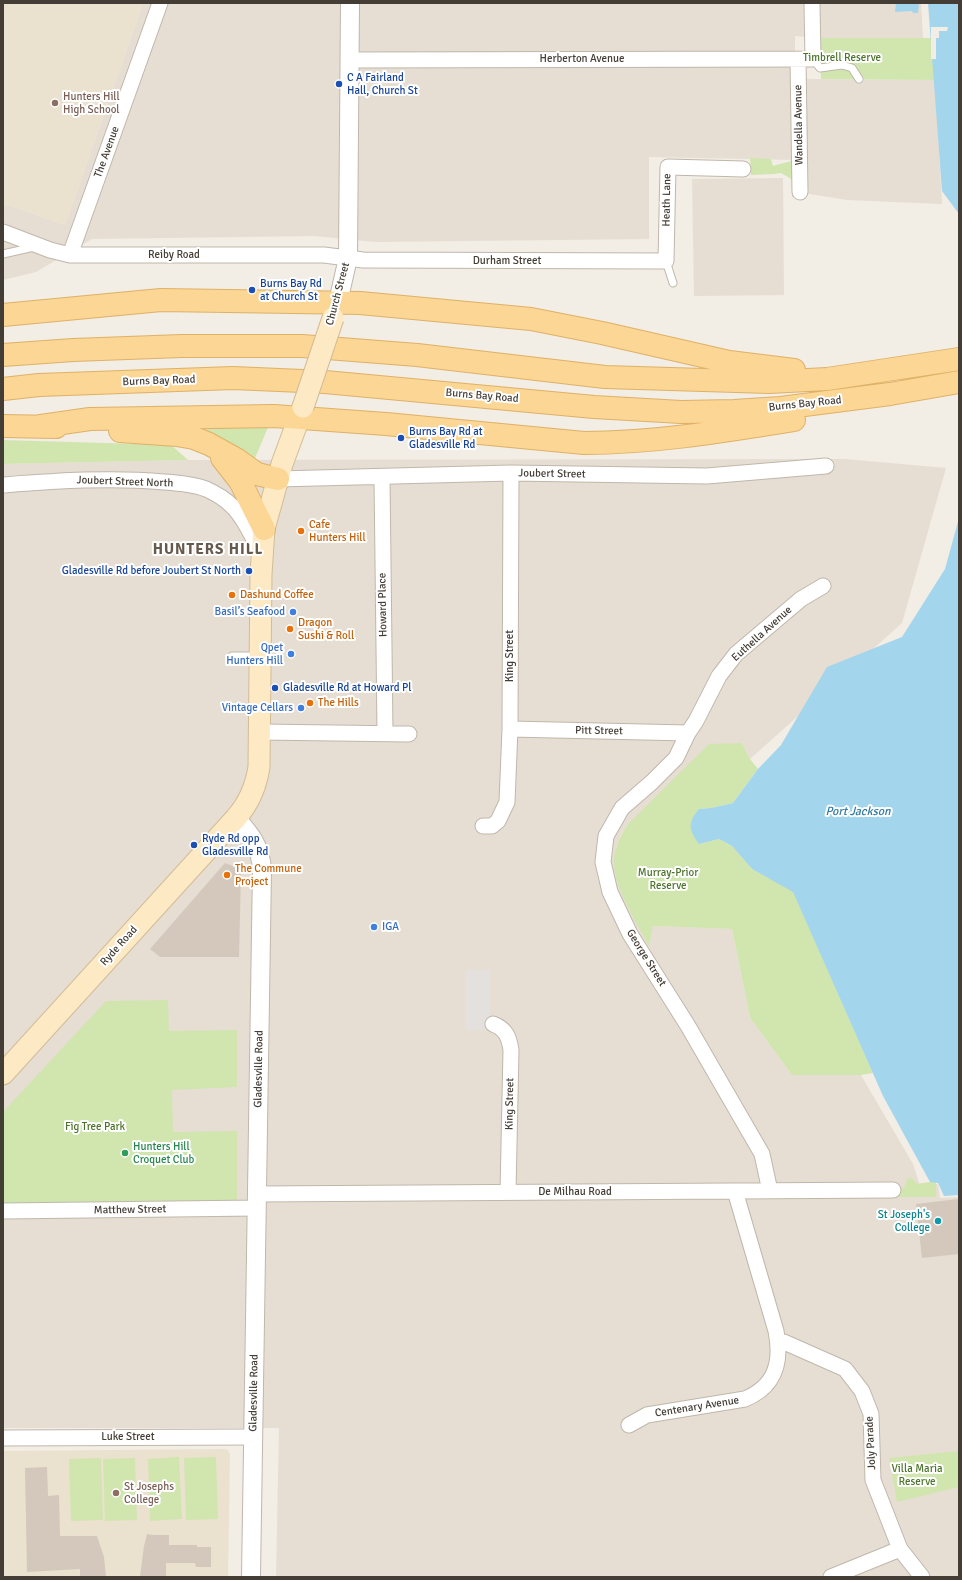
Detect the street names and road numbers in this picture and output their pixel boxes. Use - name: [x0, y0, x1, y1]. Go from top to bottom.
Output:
- street label: Herberton Avenue: [540, 52, 624, 66]
- street label: Wandella Avenue: [792, 85, 806, 165]
- street label: The Avenue: [92, 124, 122, 180]
- street label: Heath Lane: [660, 173, 674, 227]
- street label: Reiby Road: [148, 248, 200, 262]
- street label: Durham Street: [473, 254, 541, 268]
- street label: Church Street: [323, 261, 353, 327]
- street label: Burns Bay Road: [122, 373, 196, 389]
- street label: Burns Bay Road: [445, 386, 519, 406]
- street label: Burns Bay Road: [768, 394, 842, 414]
- street label: Joubert Street: [518, 467, 586, 481]
- street label: Joubert Street North: [76, 474, 174, 490]
- street label: Howard Place: [376, 573, 390, 637]
- street label: Euthella Avenue: [729, 604, 795, 664]
- street label: King Street: [503, 630, 517, 682]
- street label: Pitt Street: [575, 724, 623, 738]
- street label: Ryde Road: [98, 923, 140, 969]
- street label: George Street: [623, 927, 669, 989]
- street label: Gladesville Road: [252, 1030, 266, 1108]
- street label: King Street: [503, 1078, 517, 1130]
- street label: De Milhau Road: [538, 1185, 612, 1199]
- street label: Matthew Street: [94, 1203, 166, 1217]
- street label: Gladesville Road: [247, 1354, 261, 1432]
- street label: Centenary Avenue: [654, 1394, 740, 1420]
- street label: Joly Parade: [863, 1416, 879, 1470]
- street label: Luke Street: [101, 1430, 155, 1444]

